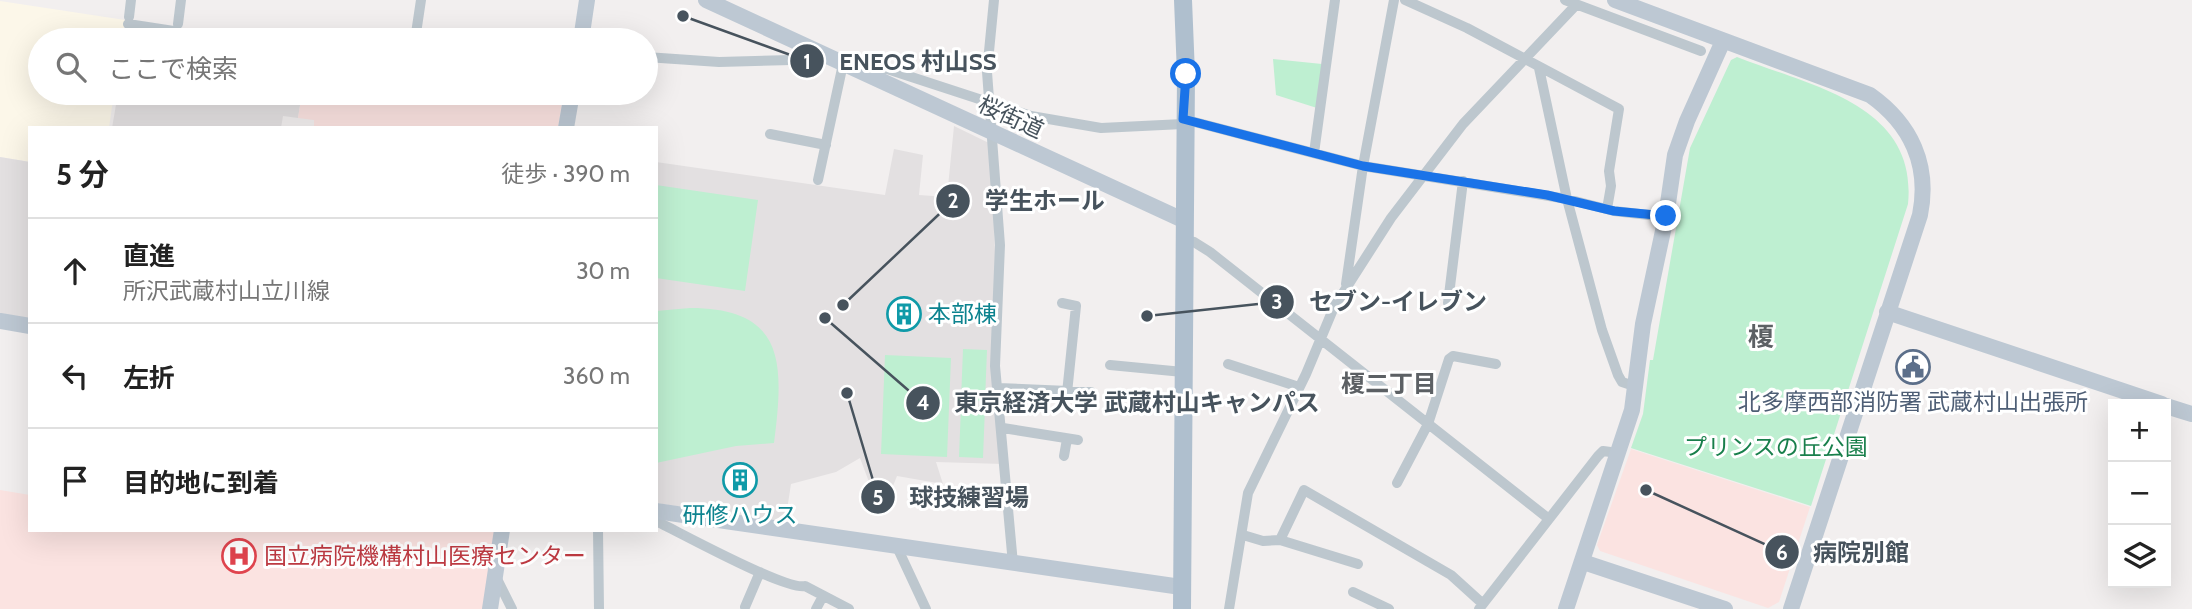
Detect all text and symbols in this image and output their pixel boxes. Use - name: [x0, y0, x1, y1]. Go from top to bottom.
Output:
- search box: [28, 28, 658, 105]
- callout: ENEOS 村山SS: [790, 39, 1010, 84]
- text: ENEOS 村山SS: [839, 47, 997, 76]
- icon: search: [52, 48, 90, 86]
- text: 1: [803, 49, 811, 74]
- text: ここで検索: [108, 53, 238, 85]
- route start: [1170, 58, 1201, 89]
- street label: 桜街道: [974, 90, 1048, 144]
- text: 5 分: [56, 156, 109, 193]
- text: 徒歩 · 390 m: [501, 160, 630, 188]
- callout: 学生ホール: [936, 178, 1119, 223]
- text: 学生ホール: [985, 186, 1105, 215]
- text: 2: [947, 188, 959, 213]
- route end: [1650, 200, 1681, 231]
- text: 直進: [123, 240, 175, 272]
- icon: ahead: [56, 252, 94, 290]
- text: 30 m: [576, 257, 630, 285]
- text: 所沢武蔵村山立川線: [123, 277, 330, 305]
- callout: セブン-イレブン: [1260, 280, 1501, 325]
- text: セブン-イレブン: [1309, 287, 1487, 316]
- text: 3: [1271, 289, 1283, 314]
- building icon: 本部棟: [885, 295, 923, 333]
- place label: 本部棟: [928, 300, 997, 328]
- district label: 榎: [1748, 321, 1774, 353]
- public building icon: 北多摩西部消防署 武蔵村山出張所: [1894, 348, 1932, 386]
- icon: left: [56, 357, 94, 395]
- text: 左折: [123, 362, 175, 394]
- text: 360 m: [563, 362, 630, 390]
- district label: 榎二丁目: [1341, 369, 1437, 398]
- callout: 東京経済大学 武蔵村山キャンパス: [905, 380, 1334, 425]
- text: 東京経済大学 武蔵村山キャンパス: [954, 388, 1320, 417]
- place label: 北多摩西部消防署 武蔵村山出張所: [1738, 388, 2088, 416]
- text: 4: [916, 390, 930, 415]
- map controls: [2108, 399, 2171, 588]
- button: +: [2108, 399, 2171, 462]
- park label: プリンスの丘公園: [1684, 433, 1868, 461]
- building icon: 研修ハウス: [721, 461, 759, 499]
- icon: arrive: [56, 462, 94, 500]
- button: −: [2108, 462, 2171, 525]
- text: 目的地に到着: [123, 467, 279, 499]
- callout: 球技練習場: [860, 475, 1043, 520]
- text: 球技練習場: [909, 483, 1029, 512]
- text: 5: [872, 485, 884, 510]
- place label: 研修ハウス: [683, 501, 798, 529]
- button: layers: [2108, 525, 2171, 588]
- callout: 病院別館: [1764, 530, 1923, 575]
- hospital icon: 国立病院機構村山医療センター: [220, 537, 258, 575]
- text: 病院別館: [1813, 538, 1909, 567]
- text: 6: [1776, 540, 1788, 565]
- place label: 国立病院機構村山医療センター: [264, 542, 586, 570]

